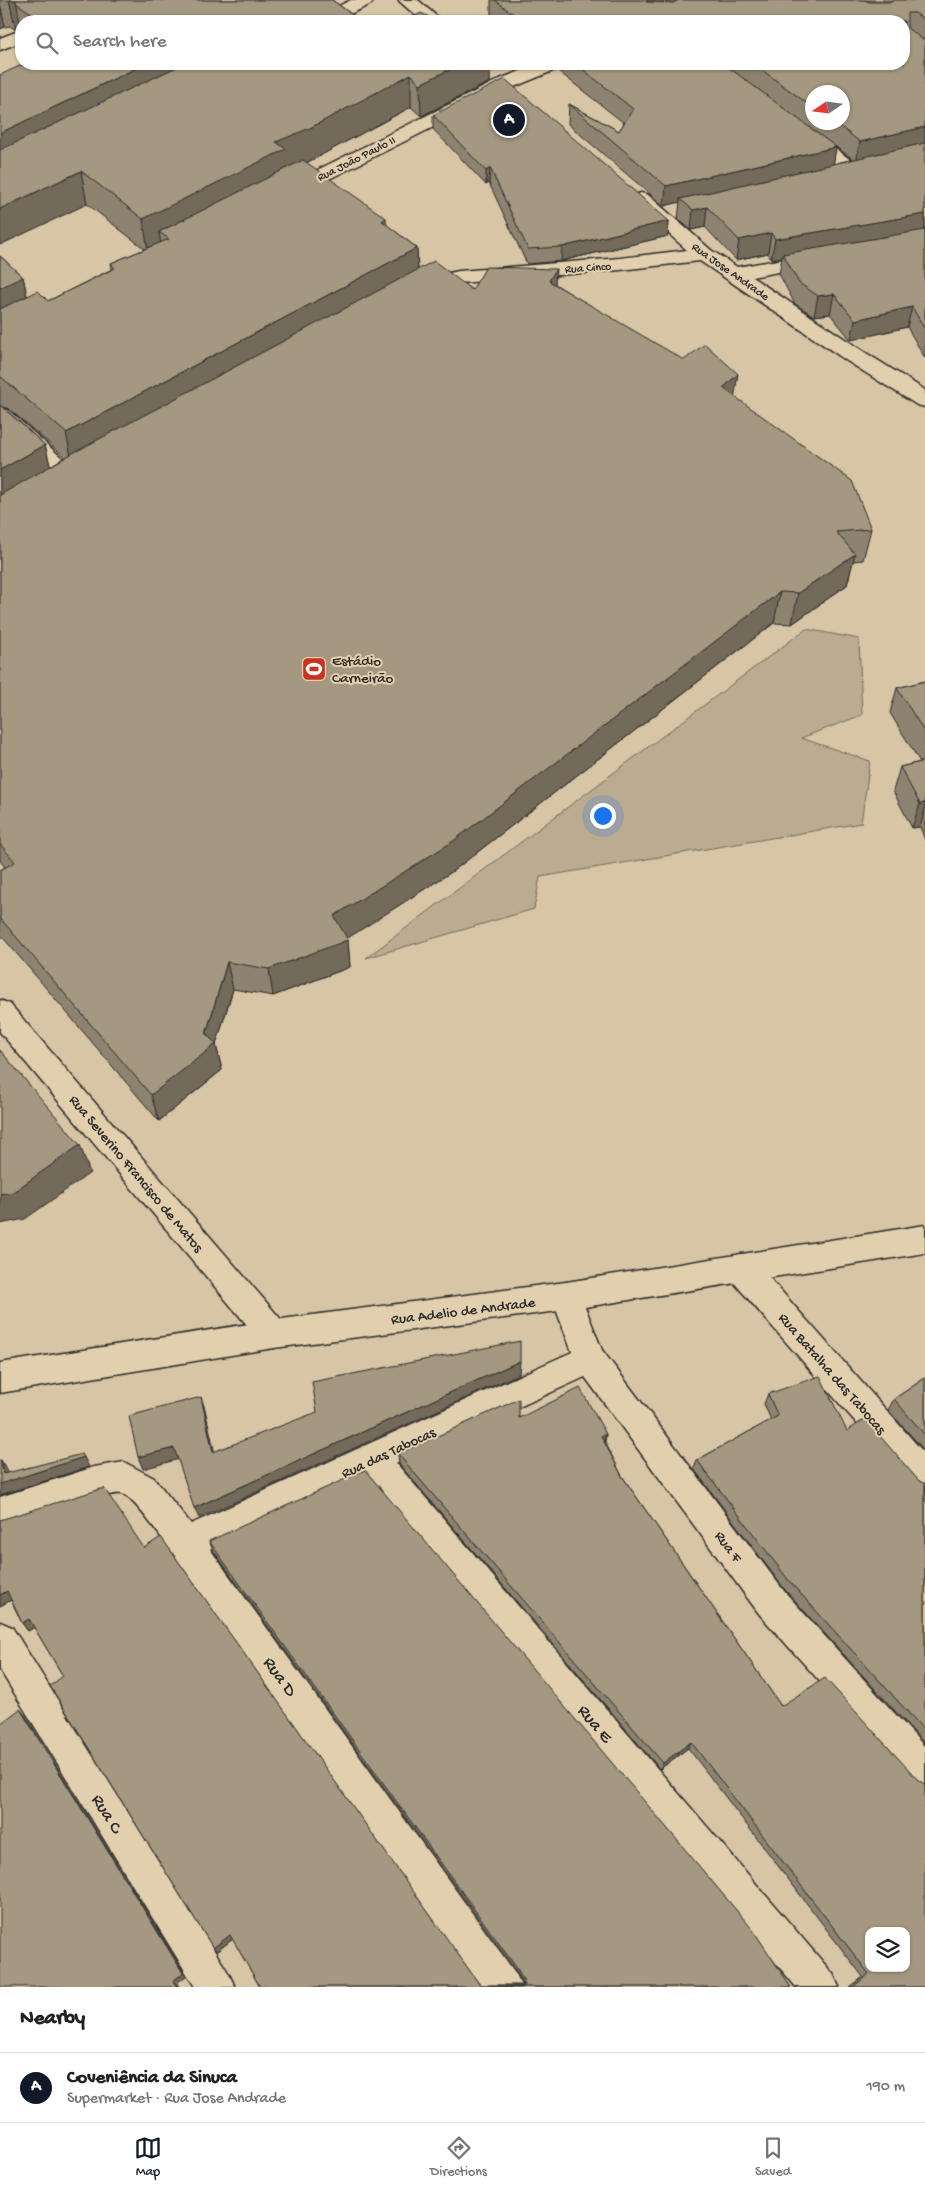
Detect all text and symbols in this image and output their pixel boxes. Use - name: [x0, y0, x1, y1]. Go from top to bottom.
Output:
- search box: [15, 15, 910, 70]
- icon: search: [33, 29, 61, 57]
- text: Search here: [73, 31, 167, 54]
- north arrow: [805, 85, 850, 130]
- pin: A: [493, 101, 525, 139]
- street label: Rua João Paulo II: [315, 134, 399, 186]
- street label: Rua Jose Andrade: [688, 241, 772, 305]
- street label: Rua Cinco: [564, 260, 612, 278]
- place label: Estádio Carneirão: [332, 653, 394, 688]
- sports icon: Estádio Carneirão: [301, 656, 327, 682]
- your location: [590, 803, 616, 829]
- street label: Rua Severino Francisco de Matos: [64, 1092, 207, 1257]
- street label: Rua Adelio de Andrade: [390, 1294, 537, 1330]
- street label: Rua Batalha das Tabocas: [774, 1310, 890, 1439]
- street label: Rua das Tabocas: [339, 1424, 439, 1483]
- street label: Rua F: [710, 1528, 746, 1567]
- street label: Rua D: [258, 1654, 301, 1702]
- street label: Rua E: [572, 1701, 617, 1749]
- street label: Rua C: [86, 1791, 127, 1839]
- map controls: [865, 1927, 910, 1972]
- button: layers: [865, 1927, 910, 1972]
- text: Nearby: [20, 2007, 85, 2032]
- text: Coveniência da Sinuca: [67, 2067, 237, 2090]
- text: A: [31, 2078, 41, 2097]
- text: 190 m: [866, 2078, 905, 2097]
- text: Supermarket · Rua Jose Andrade: [67, 2090, 286, 2109]
- tab: Map: [134, 2134, 162, 2181]
- tab: Directions: [430, 2134, 487, 2181]
- tab: Saved: [755, 2134, 791, 2181]

